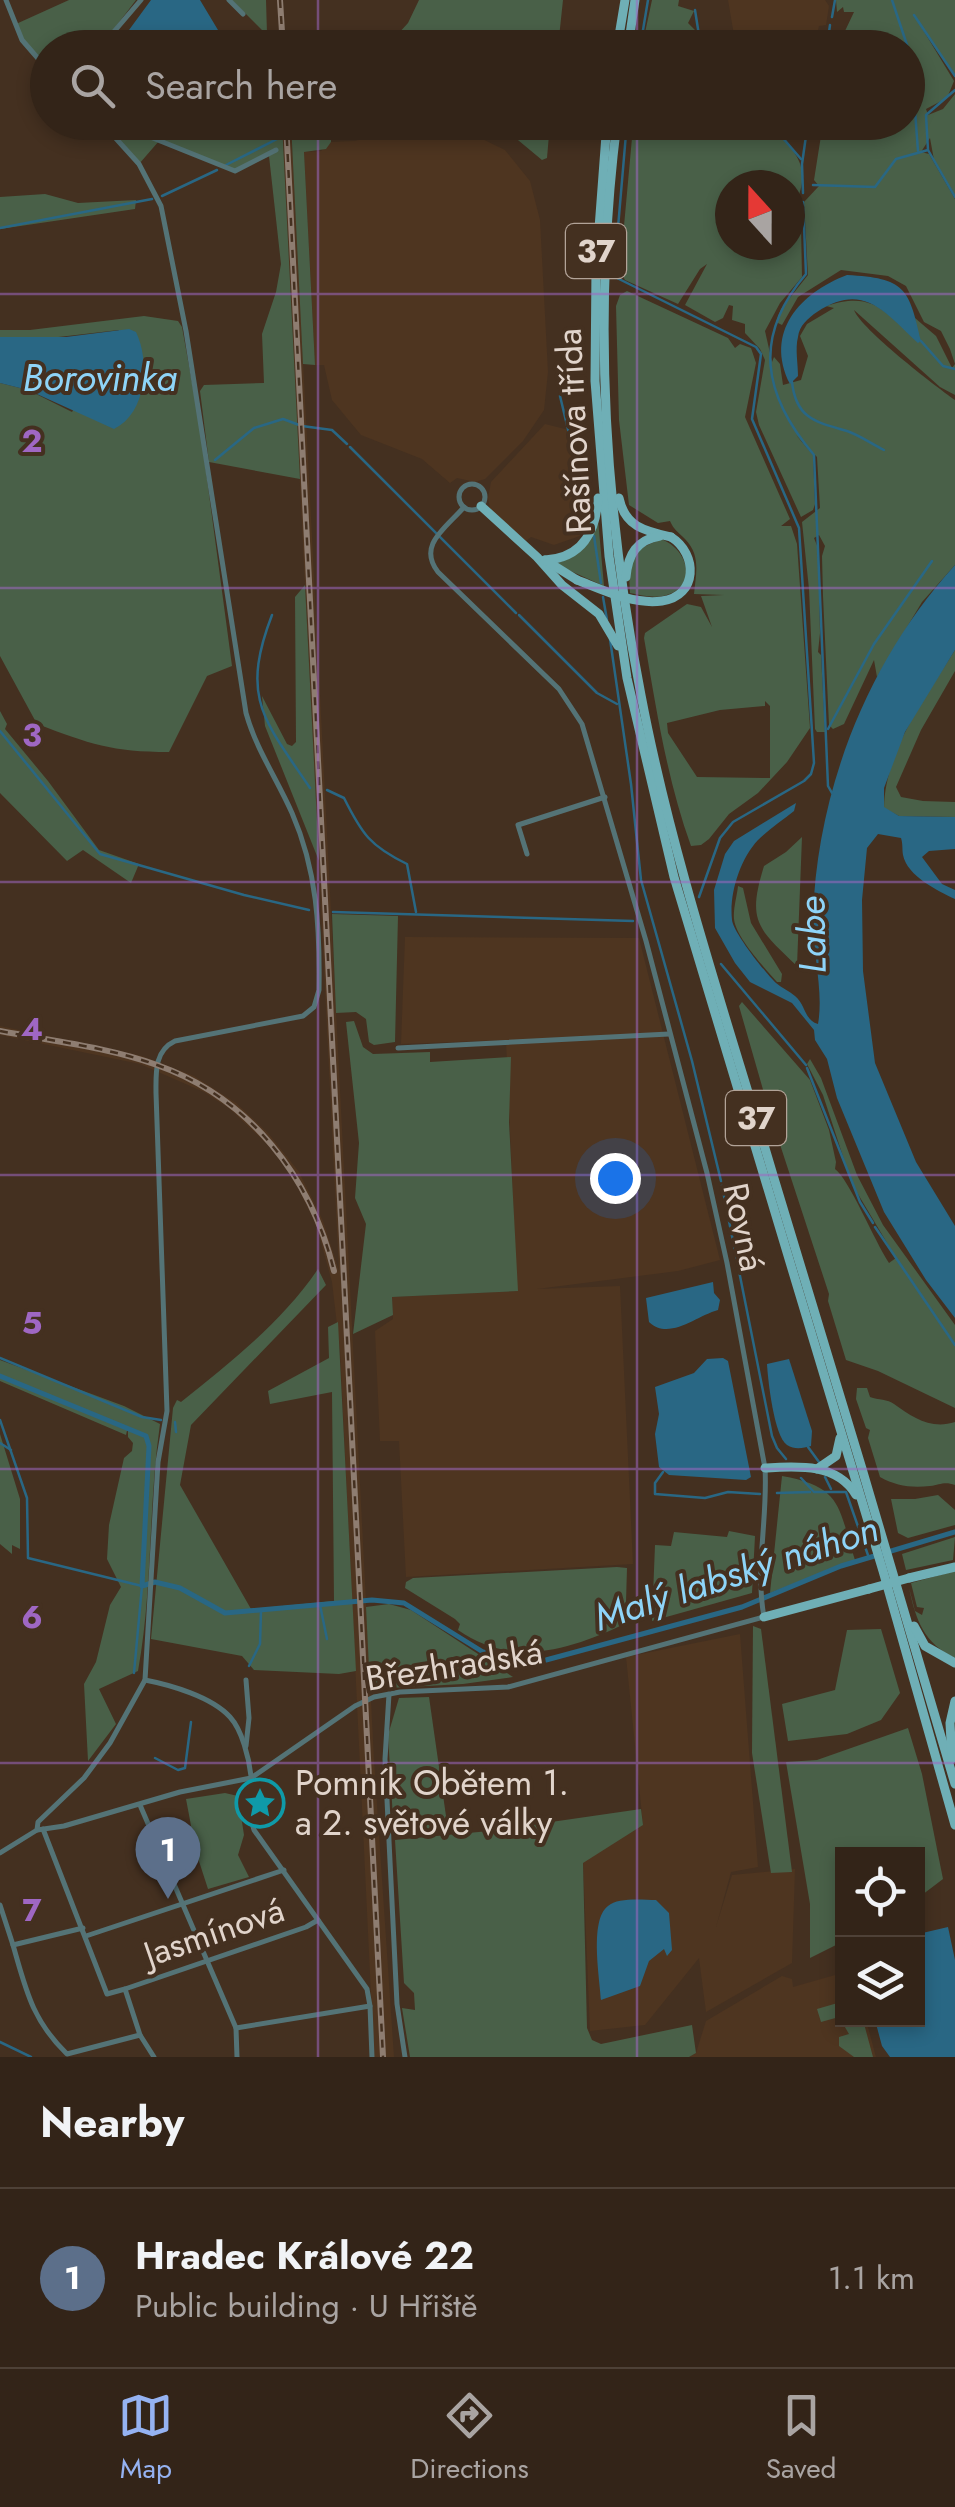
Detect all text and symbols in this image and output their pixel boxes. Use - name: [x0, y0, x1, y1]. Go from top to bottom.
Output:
- search box: [30, 30, 925, 140]
- icon: search: [65, 58, 120, 113]
- text: Search here: [145, 58, 337, 113]
- north arrow: [715, 170, 805, 260]
- road number: 37: [566, 224, 626, 278]
- street label: Rašínova třída: [544, 327, 604, 535]
- water label: Borovinka: [23, 350, 177, 405]
- text: 2: [22, 418, 43, 464]
- text: 3: [22, 712, 42, 758]
- water label: Labe: [783, 896, 840, 974]
- text: 4: [21, 1006, 43, 1052]
- road number: 37: [726, 1091, 786, 1145]
- your location: [590, 1153, 641, 1204]
- street label: Rovná: [710, 1178, 778, 1276]
- text: 5: [22, 1300, 42, 1346]
- water label: Malý labský náhon: [587, 1501, 885, 1644]
- text: 6: [21, 1594, 43, 1640]
- street label: Březhradská: [362, 1626, 546, 1704]
- place label: Pomník Obětem 1. a 2. světové války: [295, 1758, 569, 1848]
- place icon: Pomník Obětem 1. a 2. světové války: [234, 1777, 286, 1829]
- pin: 1: [136, 1816, 200, 1899]
- map controls: [835, 1847, 925, 2027]
- button: locate: [835, 1847, 925, 1937]
- street label: Jasmínová: [133, 1885, 291, 1981]
- text: 7: [22, 1887, 42, 1933]
- button: layers: [835, 1937, 925, 2027]
- text: Nearby: [40, 2092, 184, 2153]
- text: Hradec Králové 22: [135, 2228, 474, 2283]
- text: 1: [64, 2255, 81, 2301]
- text: 1.1 km: [828, 2255, 915, 2301]
- text: Public building · U Hřiště: [135, 2283, 478, 2329]
- tab: Map: [118, 2388, 173, 2489]
- tab: Directions: [410, 2388, 529, 2489]
- tab: Saved: [766, 2388, 837, 2489]

